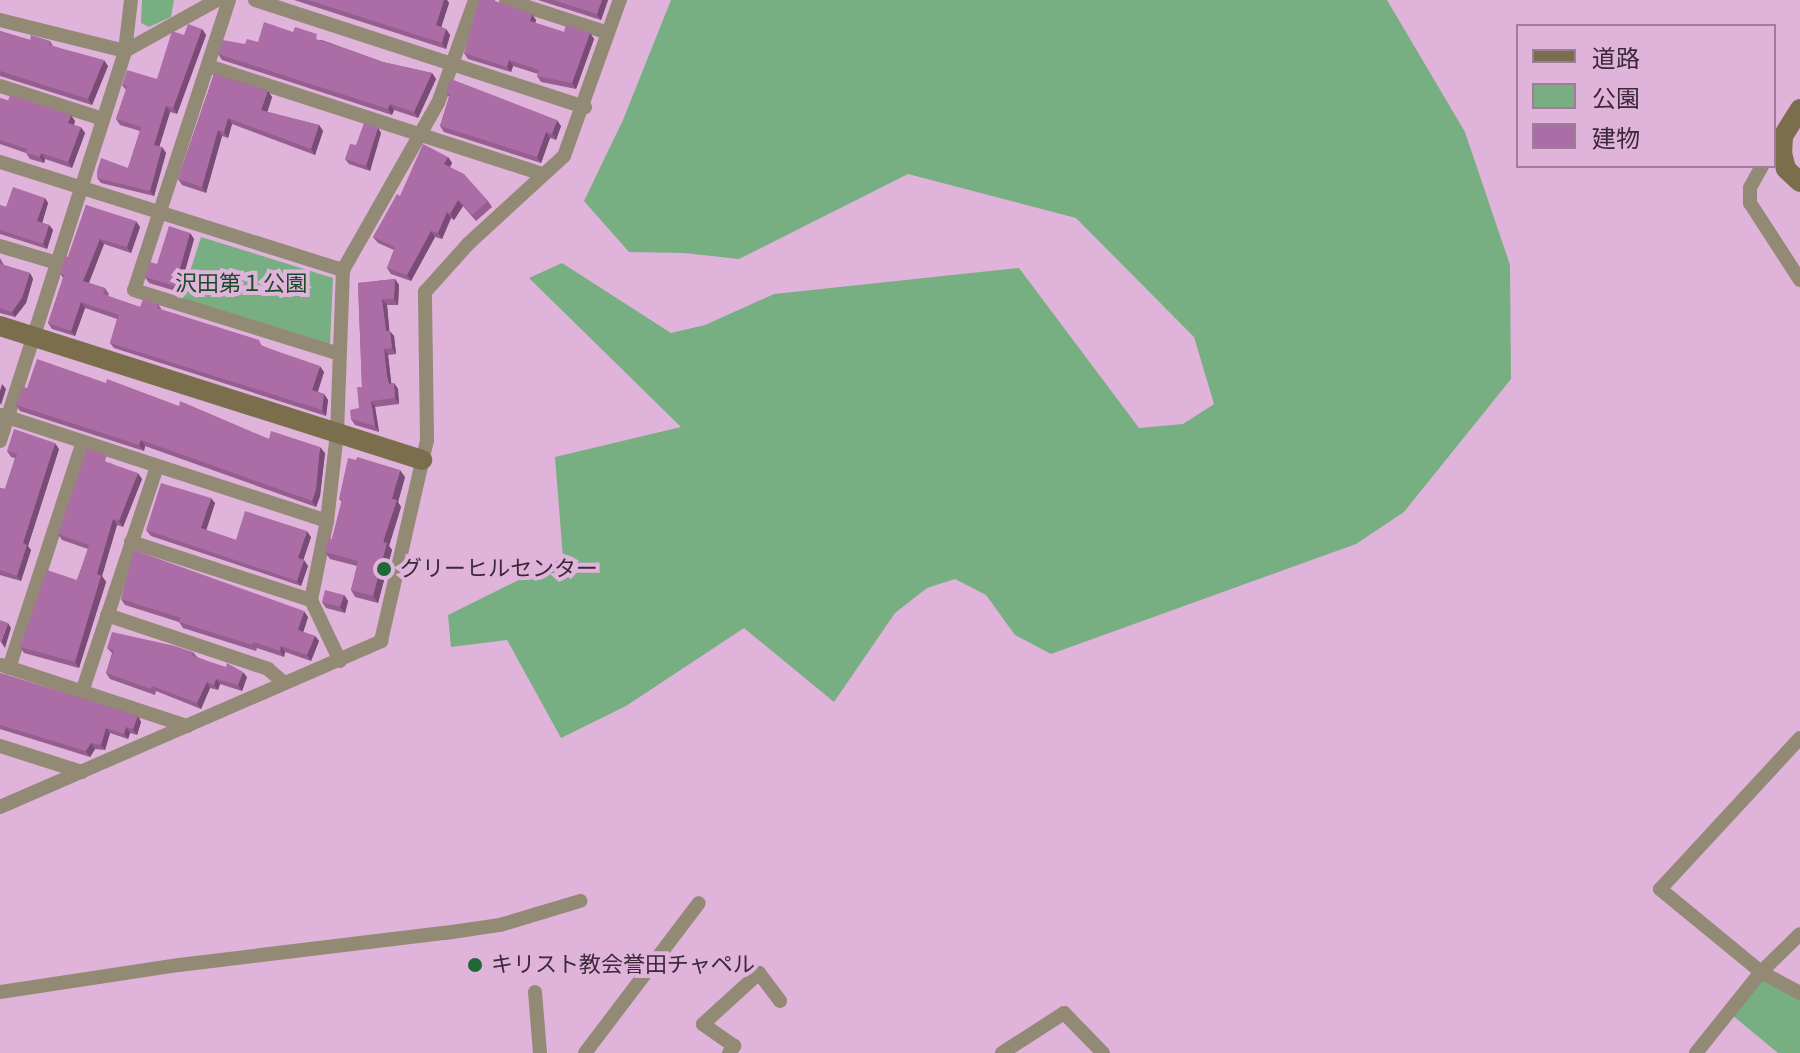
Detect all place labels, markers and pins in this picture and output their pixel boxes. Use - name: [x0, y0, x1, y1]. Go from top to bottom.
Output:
- place label: グリーヒルセンター: [400, 556, 598, 582]
- marker: グリーヒルセンター: [375, 560, 393, 578]
- place label: キリスト教会誉田チャペル: [491, 952, 755, 978]
- marker: キリスト教会誉田チャペル: [466, 956, 484, 974]

